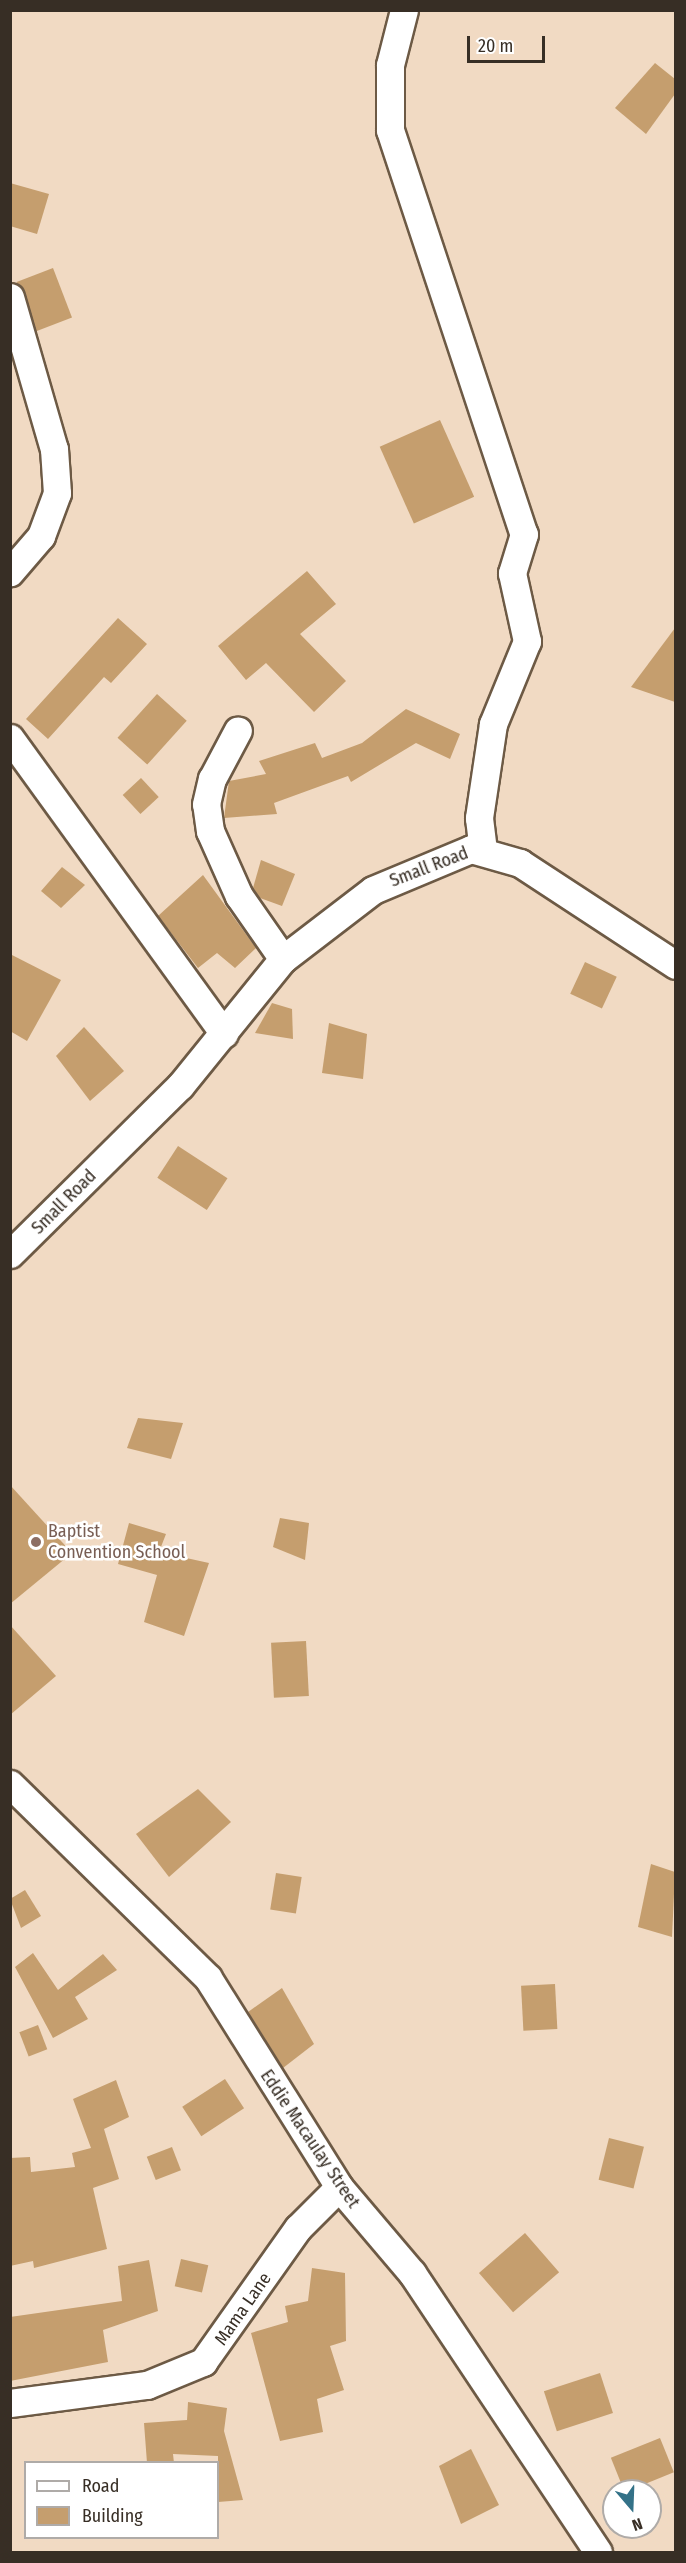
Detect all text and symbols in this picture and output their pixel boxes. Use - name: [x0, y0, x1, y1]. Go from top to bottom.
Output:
- scale bar: [470, 24, 548, 62]
- text: 20 m: [478, 35, 513, 57]
- street label: Small Road: [387, 842, 471, 892]
- street label: Small Road: [27, 1165, 101, 1239]
- place label: Baptist Convention School: [48, 1521, 185, 1564]
- marker: Baptist Convention School: [29, 1535, 43, 1549]
- street label: Eddie Macaulay Street: [256, 2066, 364, 2212]
- street label: Mama Lane: [210, 2269, 276, 2349]
- legend: [24, 2461, 219, 2539]
- text: Road: [82, 2475, 119, 2497]
- north arrow: [602, 2479, 662, 2539]
- text: Building: [82, 2505, 143, 2527]
- text: N: [630, 2514, 645, 2535]

